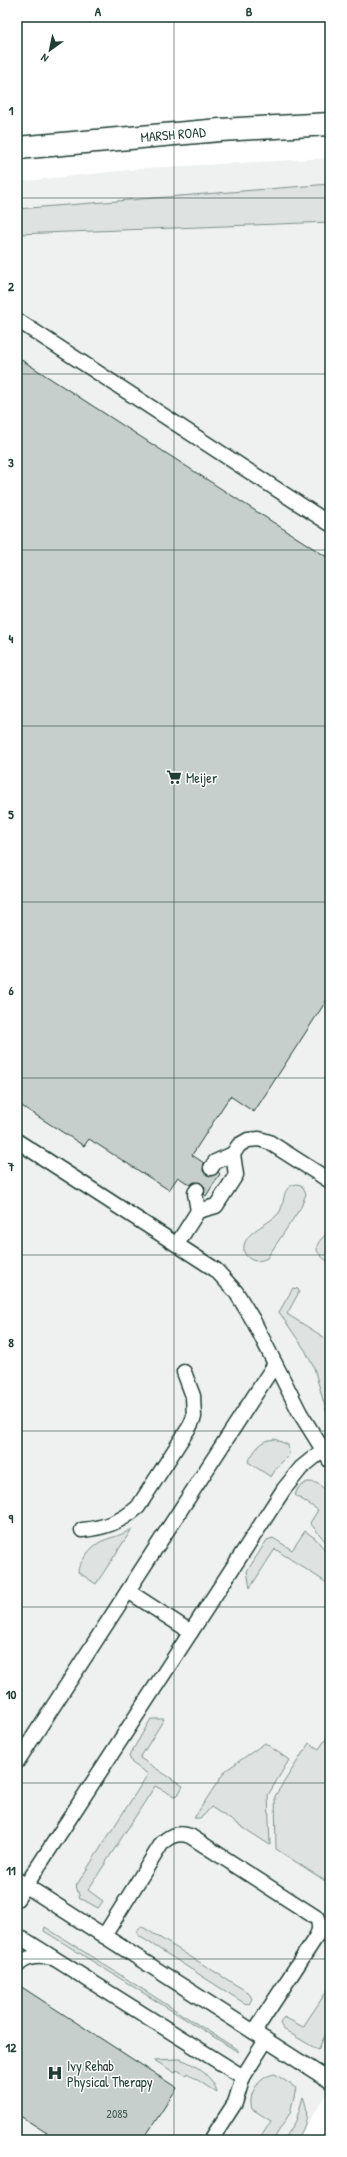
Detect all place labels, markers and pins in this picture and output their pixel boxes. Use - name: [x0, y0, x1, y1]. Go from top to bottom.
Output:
- supermarket icon: Meijer: [165, 768, 183, 786]
- place label: Meijer: [186, 768, 218, 788]
- place label: Ivy Rehab Physical Therapy: [67, 2056, 153, 2092]
- hospital icon: Ivy Rehab Physical Therapy: [46, 2064, 64, 2082]

